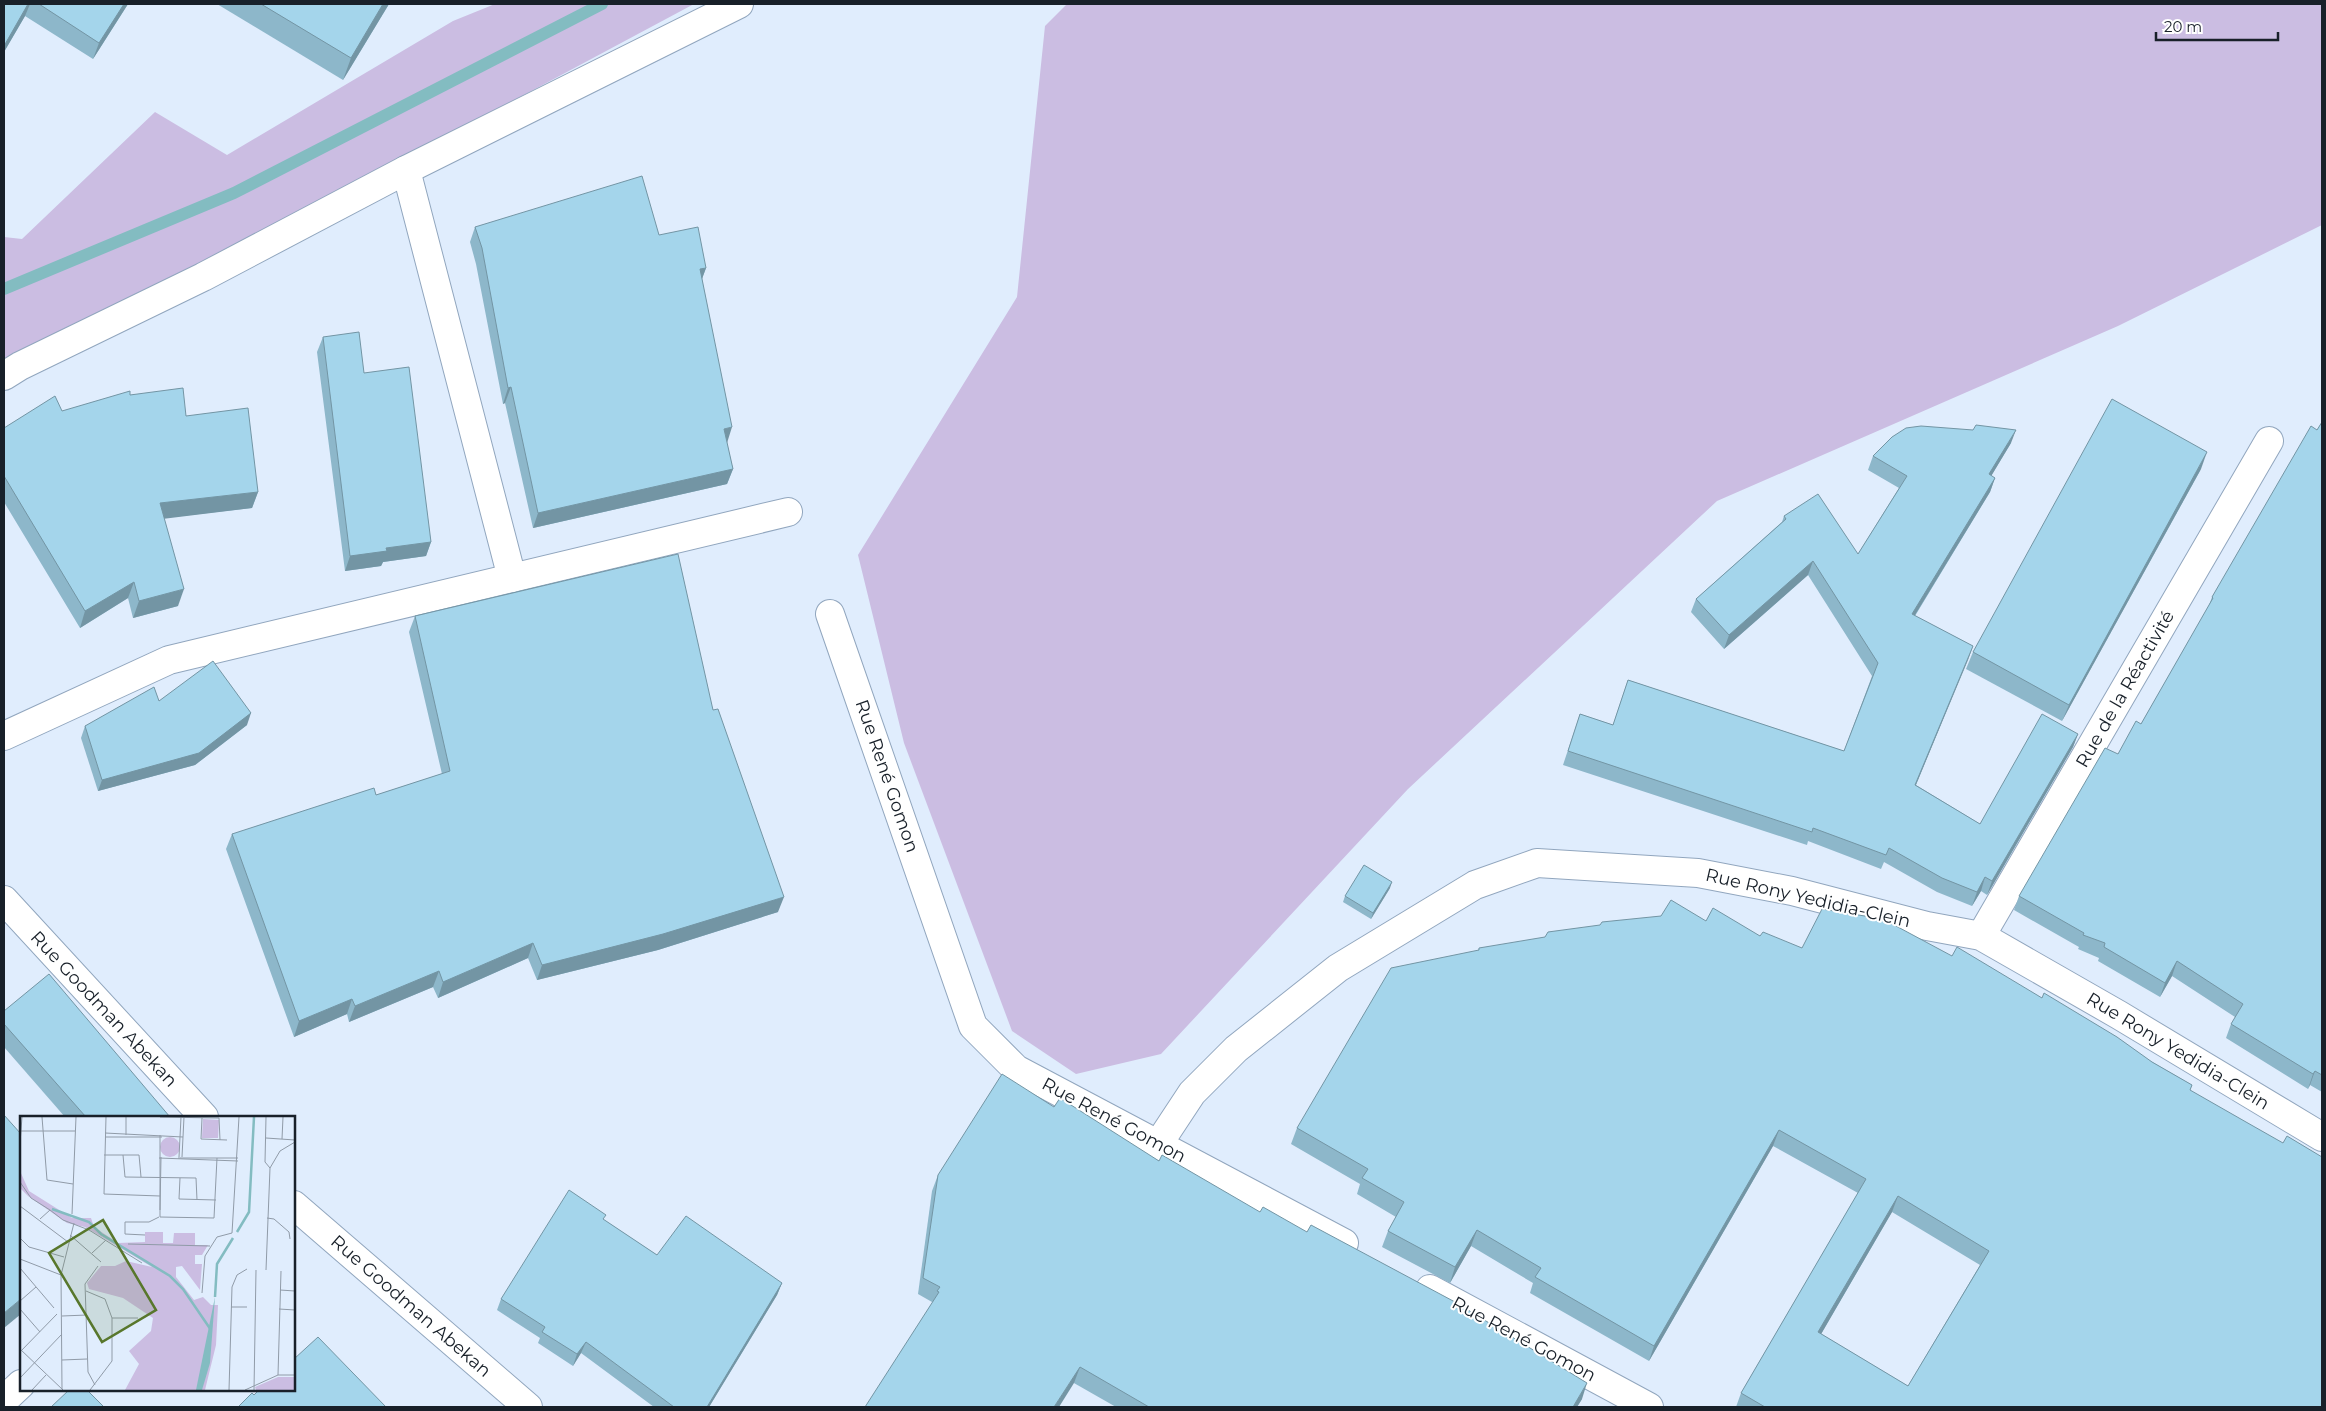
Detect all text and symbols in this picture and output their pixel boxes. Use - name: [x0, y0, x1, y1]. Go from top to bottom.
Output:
- scale bar: [2156, 10, 2278, 42]
- text: 20 m: [2164, 17, 2202, 36]
- street label: Rue de la Réactivité: [2071, 607, 2179, 771]
- street label: Rue René Gomon: [851, 697, 923, 855]
- street label: Rue Rony Yedidia-Clein: [1703, 864, 1913, 932]
- street label: Rue Goodman Abekan: [26, 926, 182, 1092]
- street label: Rue Rony Yedidia-Clein: [2082, 988, 2274, 1114]
- street label: Rue René Gomon: [1038, 1073, 1190, 1167]
- inset map: [20, 1116, 295, 1391]
- street label: Rue Goodman Abekan: [326, 1230, 496, 1382]
- street label: Rue René Gomon: [1448, 1292, 1600, 1386]

